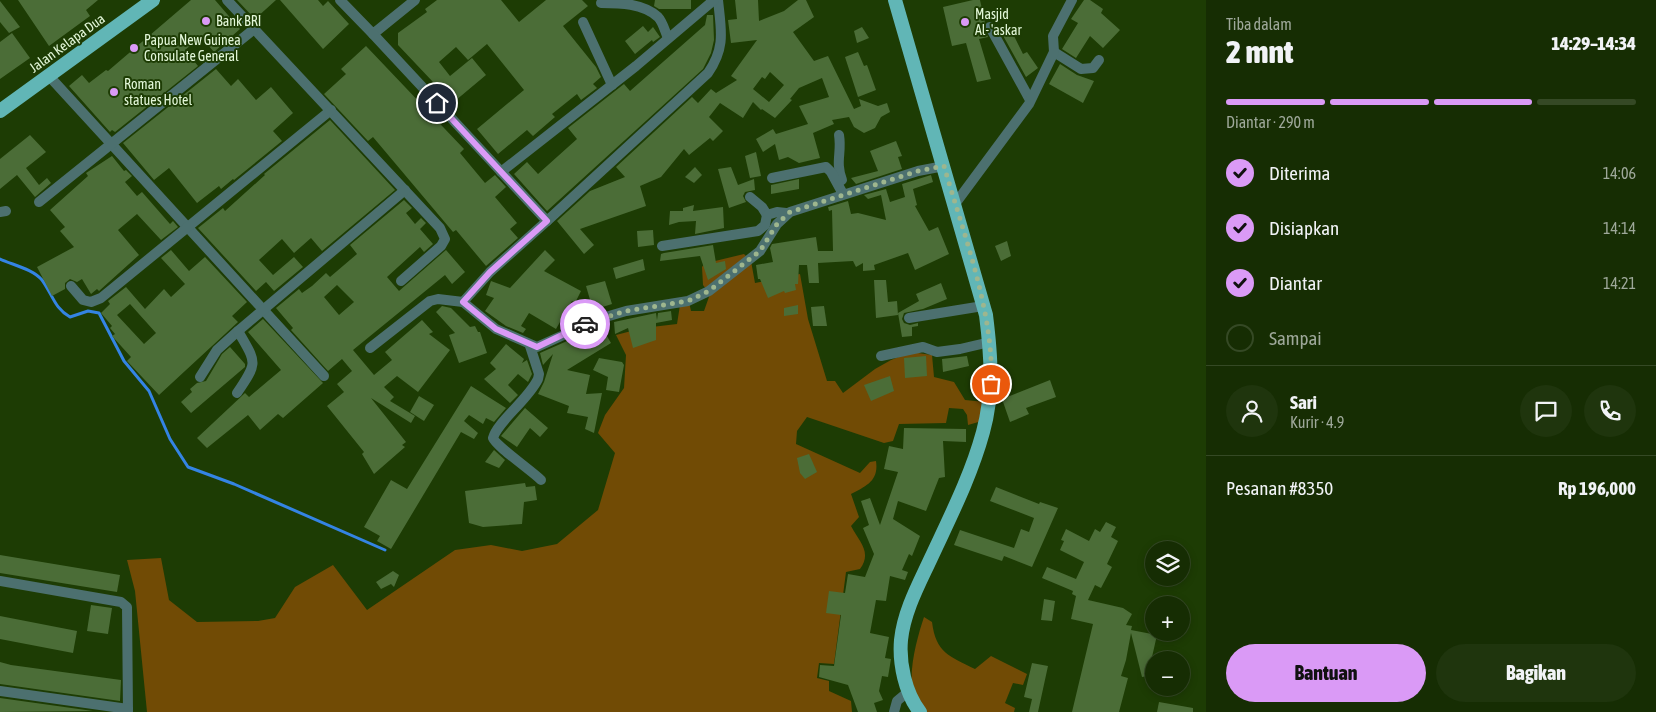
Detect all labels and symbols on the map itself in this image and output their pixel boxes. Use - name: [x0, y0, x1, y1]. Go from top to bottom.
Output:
- place label: Masjid Al- 'askar: [975, 6, 1022, 38]
- street label: Jalan Kelapa Dua: [26, 10, 108, 76]
- place label: Bank BRI: [216, 13, 261, 29]
- marker: Bank BRI: [200, 15, 212, 27]
- marker: Masjid Al- 'askar: [959, 16, 971, 28]
- place label: Papua New Guinea Consulate General: [144, 32, 241, 64]
- marker: Papua New Guinea Consulate General: [128, 42, 140, 54]
- place label: Roman statues Hotel: [124, 76, 192, 108]
- pin: [416, 82, 458, 124]
- marker: Roman statues Hotel: [108, 86, 120, 98]
- courier: [560, 299, 610, 349]
- pin: [970, 363, 1012, 405]

